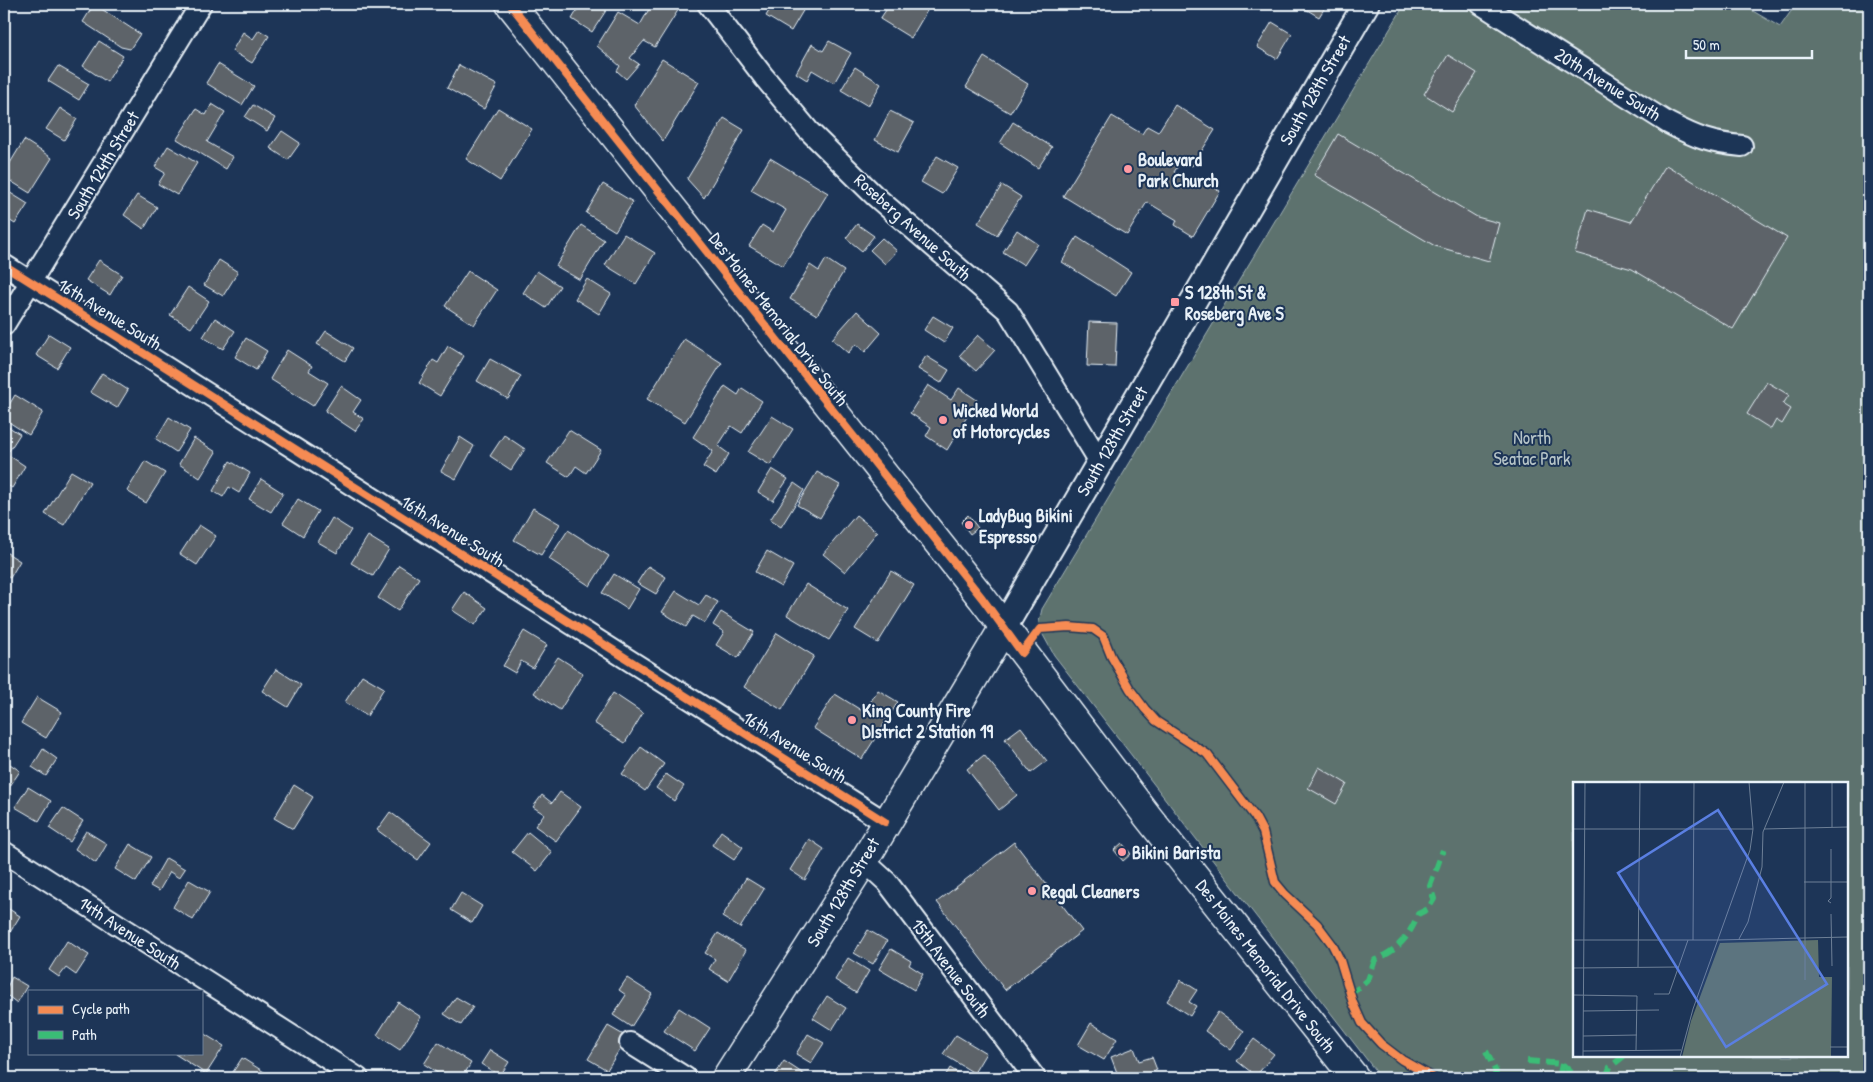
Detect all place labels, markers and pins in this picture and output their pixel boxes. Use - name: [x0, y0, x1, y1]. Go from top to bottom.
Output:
- place label: Boulevard Park Church: [1138, 147, 1219, 193]
- marker: Boulevard Park Church: [1122, 163, 1134, 175]
- place label: S 128th St & Roseberg Ave S: [1185, 280, 1284, 327]
- marker: S 128th St & Roseberg Ave S: [1169, 296, 1181, 308]
- place label: Wicked World of Motorcycles: [953, 398, 1050, 445]
- marker: Wicked World of Motorcycles: [937, 414, 949, 426]
- place label: LadyBug Bikini Espresso: [979, 503, 1073, 550]
- marker: LadyBug Bikini Espresso: [963, 519, 975, 531]
- place label: King County Fire DIstrict 2 Station 19: [862, 698, 994, 744]
- marker: King County Fire DIstrict 2 Station 19: [846, 714, 858, 726]
- place label: Bikini Barista: [1132, 840, 1221, 865]
- marker: Bikini Barista: [1116, 846, 1128, 858]
- place label: Regal Cleaners: [1042, 879, 1139, 905]
- marker: Regal Cleaners: [1026, 885, 1038, 897]

